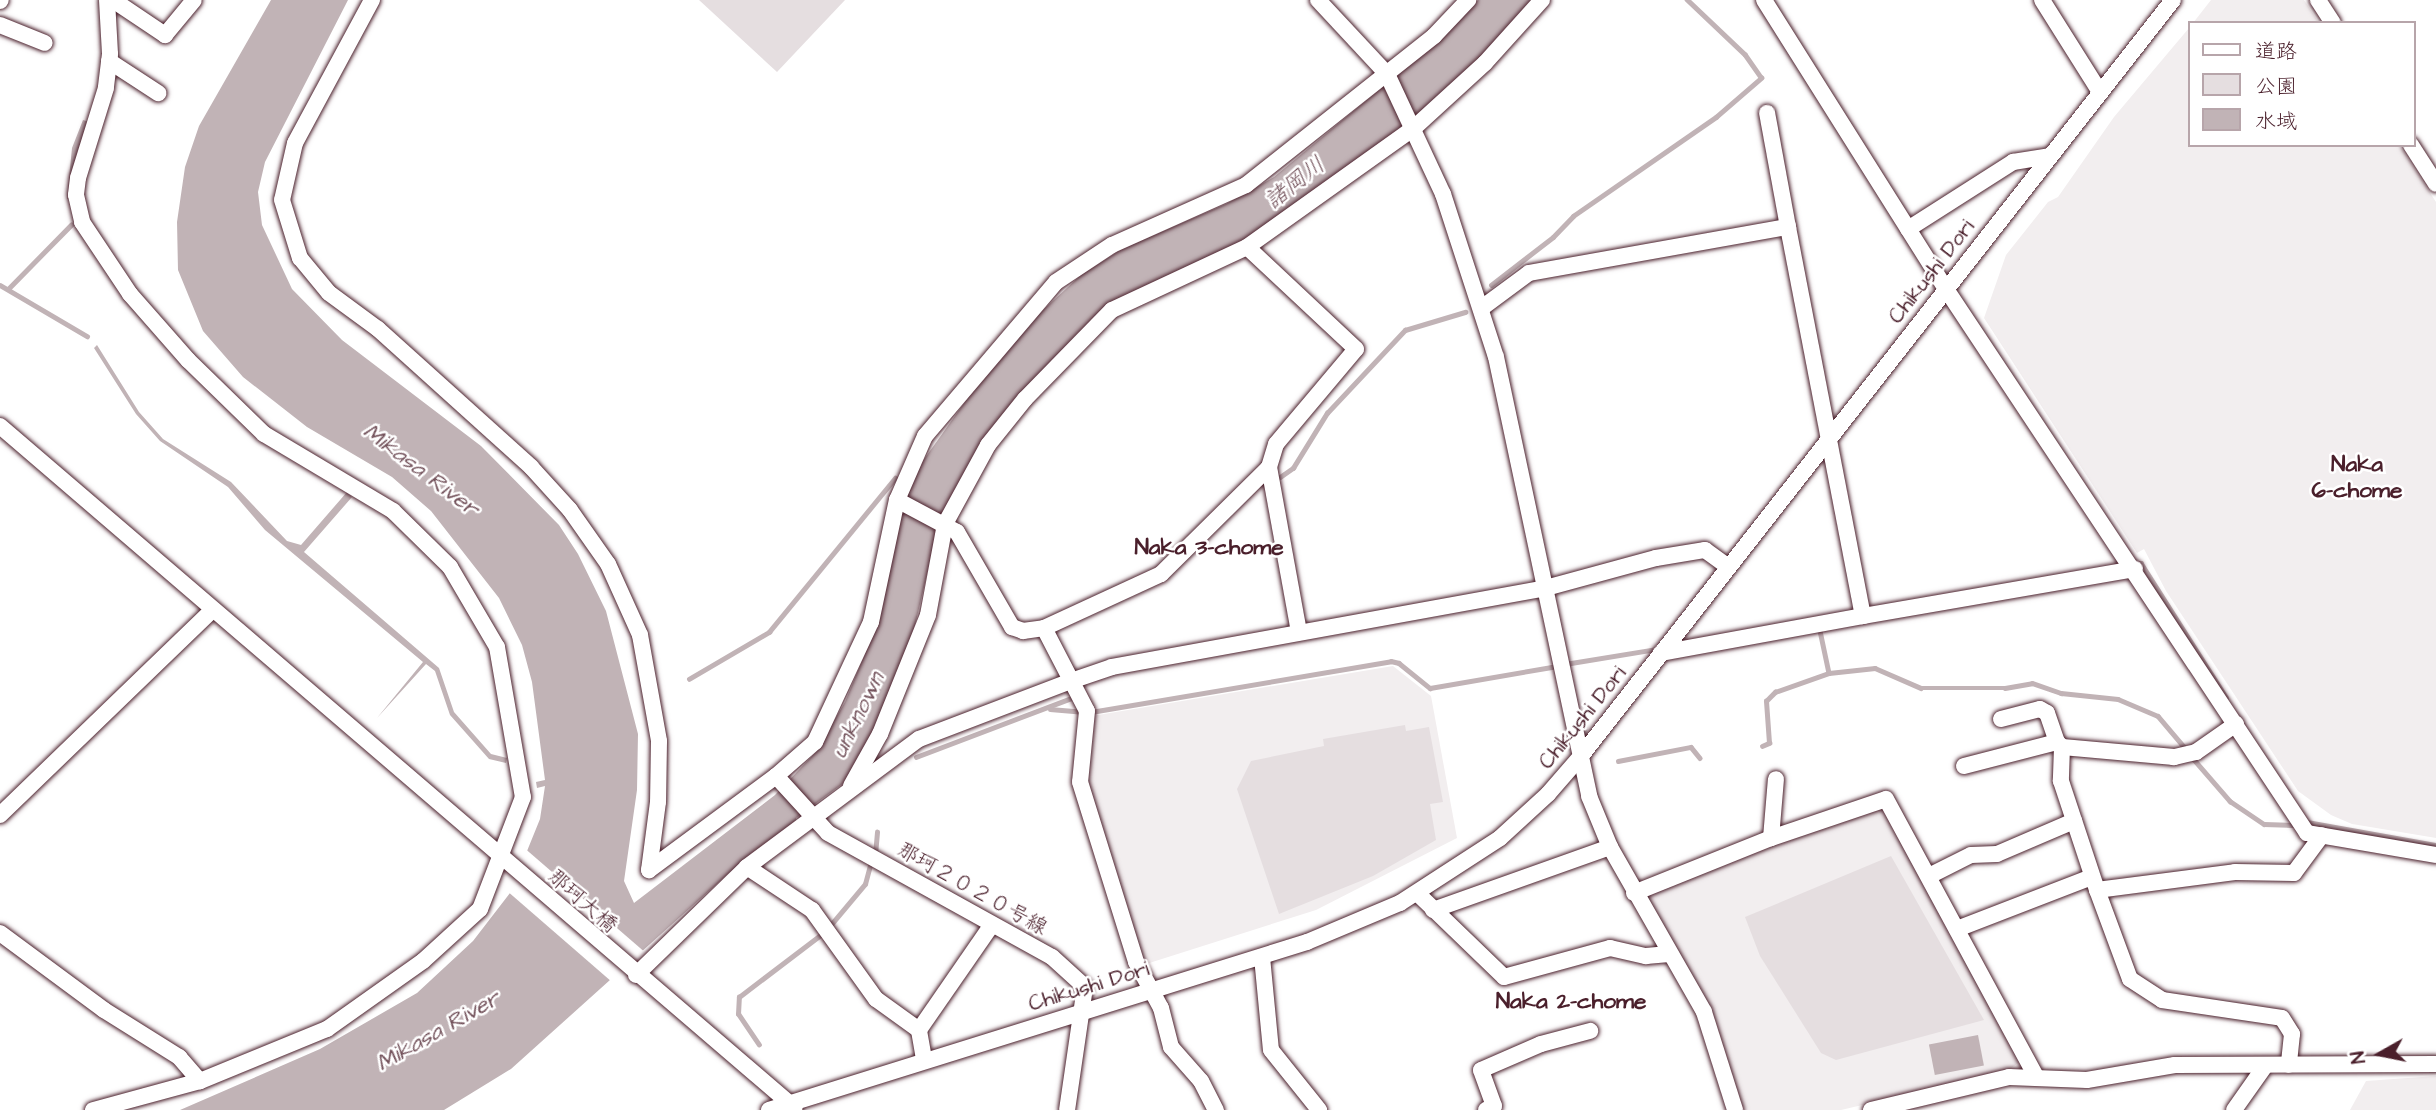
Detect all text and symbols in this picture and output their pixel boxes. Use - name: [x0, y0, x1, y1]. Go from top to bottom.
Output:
- legend: [2188, 21, 2415, 147]
- text: 道路: [2255, 37, 2297, 66]
- text: 公園: [2255, 72, 2297, 101]
- text: 水域: [2255, 107, 2297, 136]
- water label: 諸岡川: [1259, 151, 1331, 215]
- street label: Chikushi Dori: [1884, 215, 1980, 329]
- water label: Mikasa River: [358, 418, 484, 522]
- district label: Naka 6-chome: [2312, 450, 2402, 504]
- district label: Naka 3-chome: [1134, 533, 1284, 561]
- street label: Chikushi Dori: [1534, 662, 1632, 774]
- water label: unknown: [825, 668, 891, 762]
- street label: 那珂２０２０号線: [892, 837, 1052, 941]
- street label: 那珂大橋: [542, 864, 622, 938]
- street label: Chikushi Dori: [1026, 957, 1152, 1017]
- water label: Mikasa River: [371, 985, 505, 1077]
- district label: Naka 2-chome: [1496, 987, 1646, 1015]
- north arrow: [2345, 1019, 2415, 1089]
- text: N: [2344, 1049, 2373, 1065]

